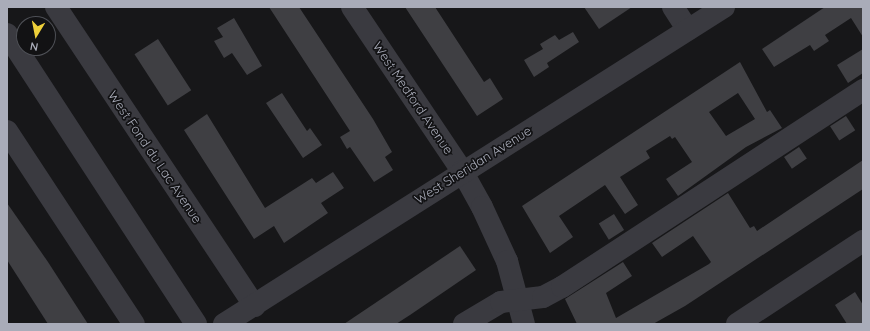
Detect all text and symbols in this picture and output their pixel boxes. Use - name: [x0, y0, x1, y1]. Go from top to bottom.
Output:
- north arrow: [16, 16, 56, 56]
- text: N: [29, 39, 39, 54]
- street label: West Medford Avenue: [370, 39, 456, 157]
- street label: West Fond du Lac Avenue: [105, 88, 205, 226]
- street label: West Sheridan Avenue: [412, 123, 534, 207]

